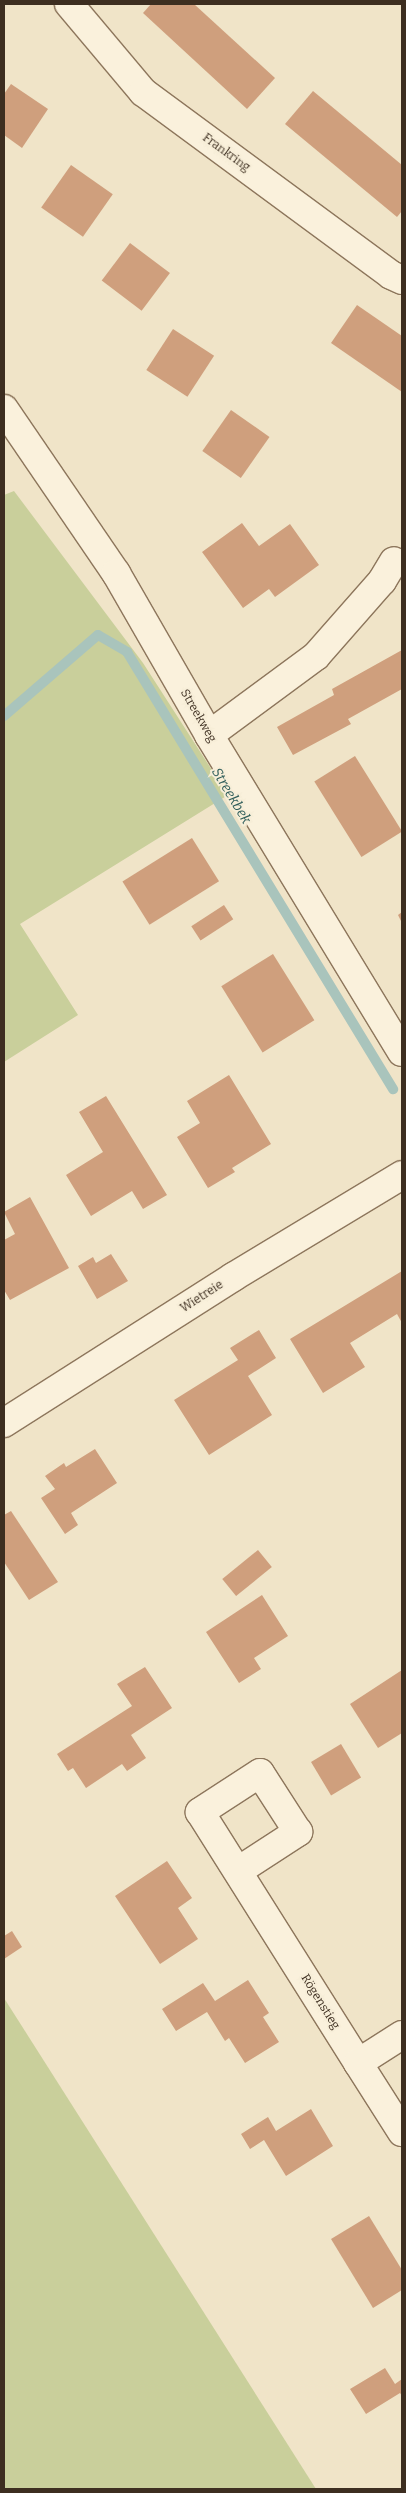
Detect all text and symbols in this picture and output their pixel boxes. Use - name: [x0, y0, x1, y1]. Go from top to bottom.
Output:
- street label: Frankring: [199, 131, 253, 175]
- street label: Streekweg: [177, 687, 219, 745]
- water label: Streekbek: [208, 765, 254, 827]
- street label: Wietreie: [178, 1278, 226, 1316]
- street label: Rögenstieg: [297, 1972, 343, 2032]

